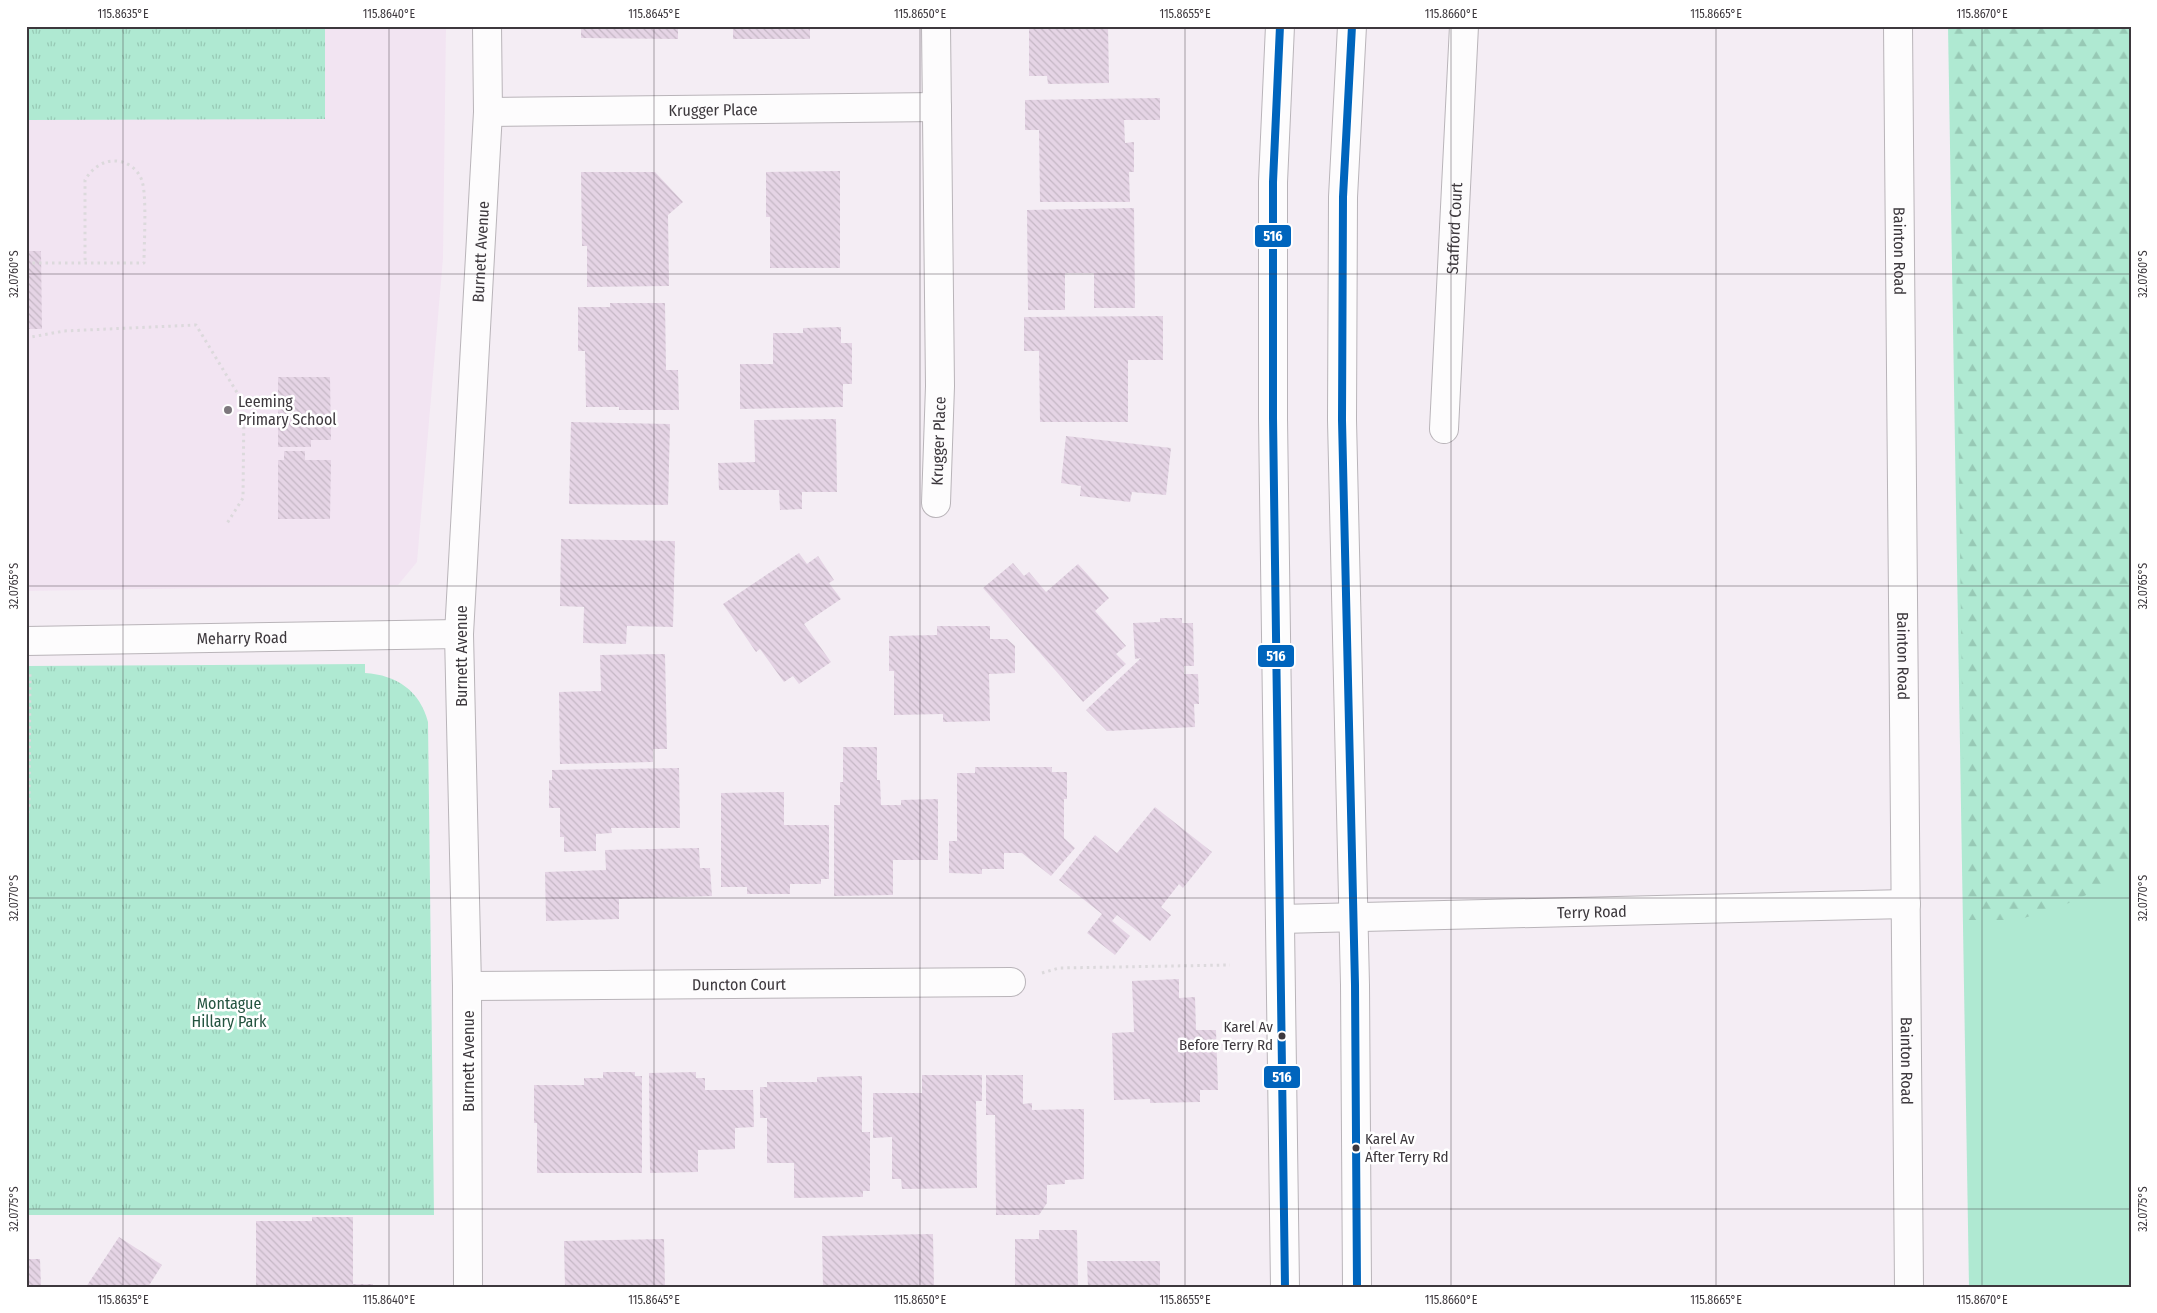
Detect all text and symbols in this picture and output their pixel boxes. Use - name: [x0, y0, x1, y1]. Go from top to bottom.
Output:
- text: 115.8635°E: [97, 7, 149, 21]
- text: 115.8640°E: [363, 7, 416, 21]
- text: 115.8645°E: [628, 7, 680, 21]
- text: 115.8650°E: [894, 7, 946, 21]
- text: 115.8655°E: [1159, 7, 1211, 21]
- text: 115.8660°E: [1425, 7, 1478, 21]
- text: 115.8665°E: [1690, 7, 1742, 21]
- text: 115.8670°E: [1956, 7, 2008, 21]
- street label: Krugger Place: [668, 99, 758, 119]
- street label: Stafford Court: [1442, 181, 1466, 275]
- street label: Burnett Avenue: [468, 200, 493, 303]
- street label: Bainton Road: [1890, 207, 1910, 295]
- line badge: 516: [1254, 224, 1292, 248]
- text: 516: [1263, 228, 1283, 245]
- text: 32.0760°S: [7, 250, 21, 298]
- text: 32.0760°S: [2136, 250, 2150, 298]
- place label: Leeming Primary School: [238, 392, 337, 429]
- street label: Krugger Place: [927, 396, 949, 486]
- marker: Leeming Primary School: [222, 404, 234, 416]
- text: 32.0765°S: [7, 563, 21, 609]
- text: 32.0765°S: [2136, 563, 2150, 609]
- street label: Burnett Avenue: [452, 605, 471, 707]
- street label: Bainton Road: [1894, 612, 1913, 700]
- street label: Meharry Road: [196, 627, 288, 648]
- line badge: 516: [1257, 644, 1295, 668]
- text: 516: [1266, 648, 1286, 665]
- text: 32.0770°S: [7, 875, 21, 921]
- text: 32.0770°S: [2136, 875, 2150, 921]
- street label: Terry Road: [1557, 901, 1627, 922]
- street label: Duncton Court: [692, 974, 787, 994]
- park label: Montague Hillary Park: [192, 994, 267, 1031]
- street label: Burnett Avenue: [459, 1010, 478, 1112]
- street label: Bainton Road: [1897, 1017, 1917, 1105]
- place label: Karel Av Before Terry Rd: [1179, 1018, 1273, 1054]
- marker: Karel Av Before Terry Rd: [1277, 1031, 1287, 1041]
- line badge: 516: [1263, 1065, 1301, 1089]
- text: 516: [1272, 1069, 1292, 1086]
- place label: Karel Av After Terry Rd: [1365, 1130, 1449, 1166]
- marker: Karel Av After Terry Rd: [1351, 1143, 1361, 1153]
- text: 32.0775°S: [7, 1186, 21, 1232]
- text: 32.0775°S: [2136, 1186, 2150, 1232]
- text: 115.8635°E: [97, 1293, 149, 1307]
- text: 115.8640°E: [363, 1293, 416, 1307]
- text: 115.8645°E: [628, 1293, 680, 1307]
- text: 115.8650°E: [894, 1293, 946, 1307]
- text: 115.8655°E: [1159, 1293, 1211, 1307]
- text: 115.8660°E: [1425, 1293, 1478, 1307]
- text: 115.8665°E: [1690, 1293, 1742, 1307]
- text: 115.8670°E: [1956, 1293, 2008, 1307]

